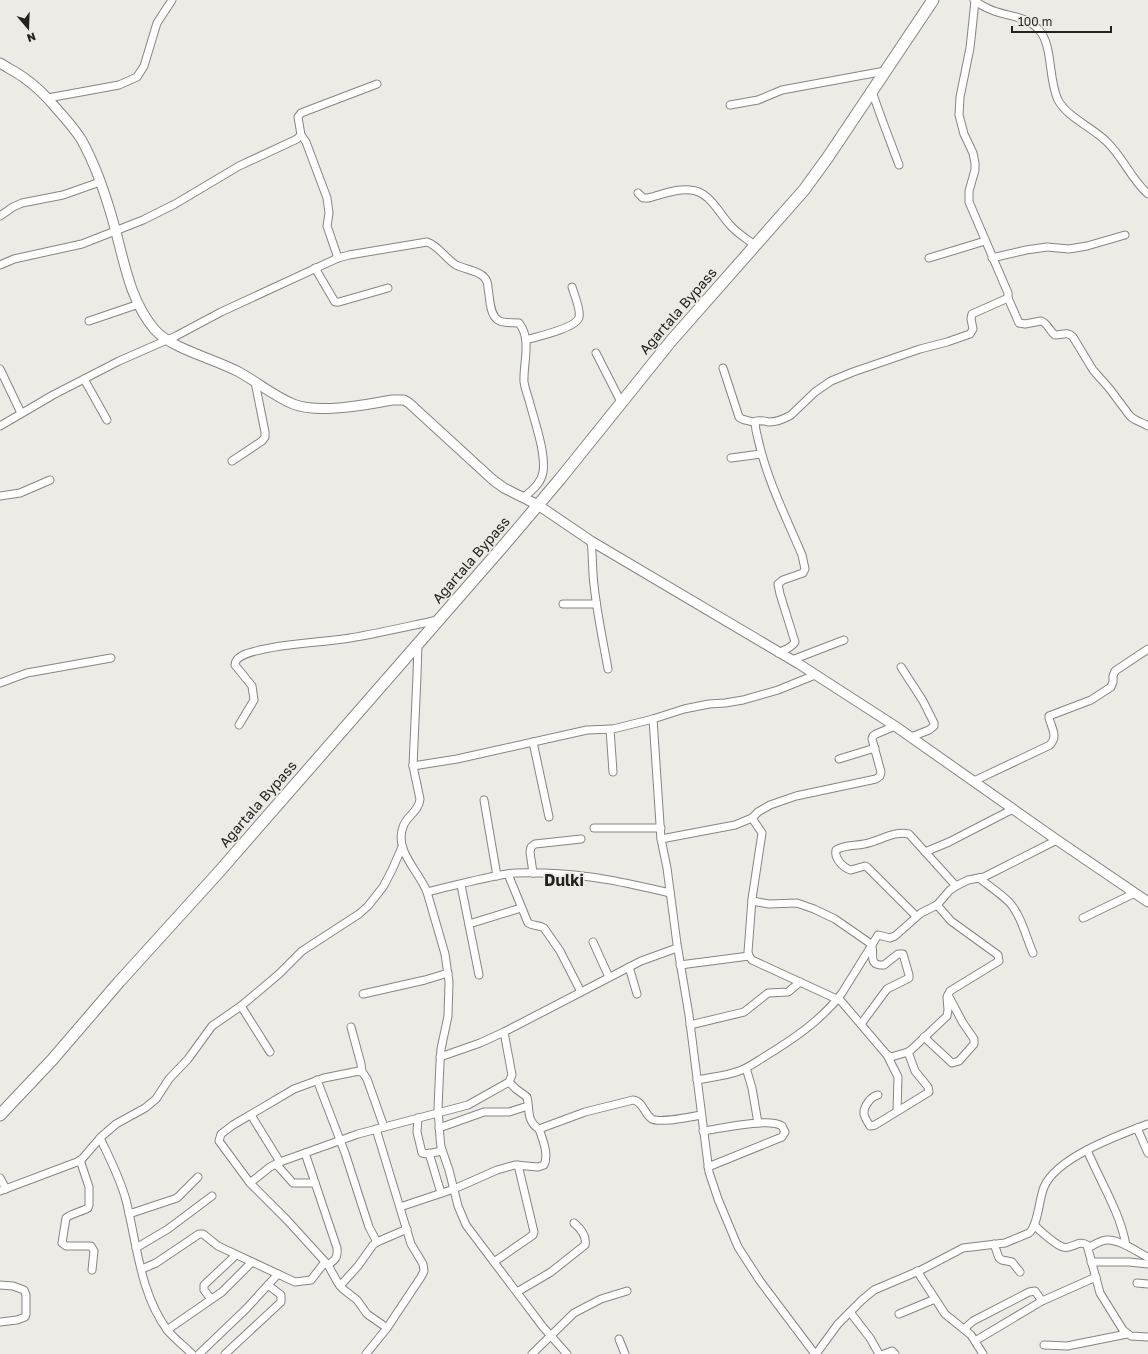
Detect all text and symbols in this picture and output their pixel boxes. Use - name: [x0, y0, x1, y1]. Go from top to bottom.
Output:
- north arrow: [8, 8, 48, 48]
- scale bar: [1012, 8, 1111, 34]
- text: 100 m: [1018, 14, 1052, 29]
- text: N: [25, 30, 37, 45]
- street label: Agartala Bypass: [635, 264, 720, 358]
- street label: Agartala Bypass: [428, 513, 513, 607]
- street label: Agartala Bypass: [215, 757, 300, 851]
- district label: Dulki: [544, 870, 584, 890]

